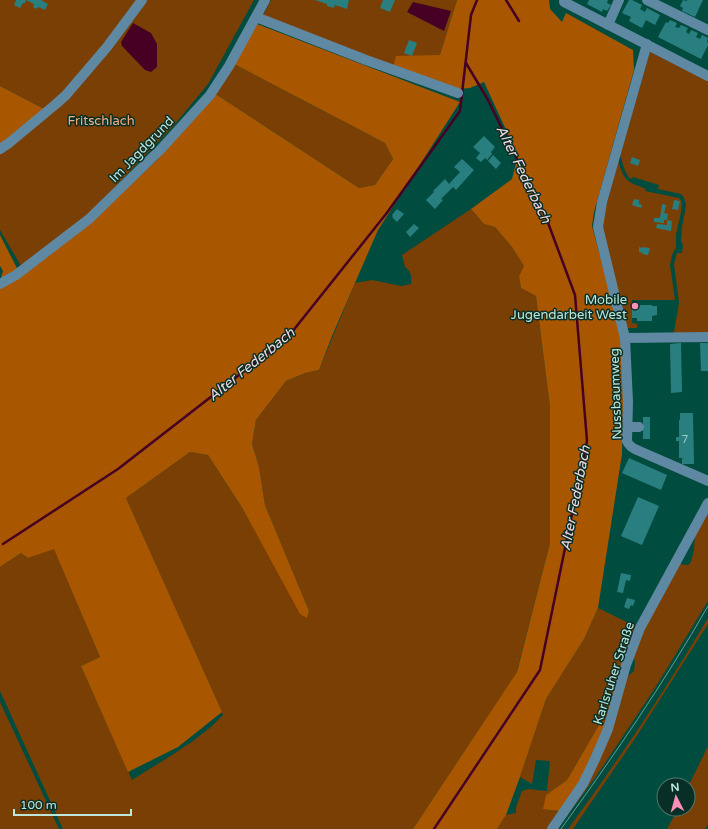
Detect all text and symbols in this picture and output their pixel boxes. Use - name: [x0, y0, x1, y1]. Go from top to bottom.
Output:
- park label: Fritschlach: [67, 113, 135, 129]
- street label: Im Jagdgrund: [106, 113, 177, 186]
- water label: Alter Federbach: [493, 123, 555, 226]
- place label: Mobile Jugendarbeit West: [511, 292, 627, 323]
- marker: Mobile Jugendarbeit West: [630, 301, 640, 311]
- water label: Alter Federbach: [204, 324, 298, 405]
- street label: Nussbaumweg: [606, 348, 626, 440]
- house number: 7: [682, 433, 689, 446]
- water label: Alter Federbach: [557, 444, 594, 552]
- street label: Karlsruher Straße: [590, 620, 638, 727]
- north arrow: [656, 777, 696, 817]
- text: N: [670, 781, 680, 794]
- scale bar: [14, 791, 131, 817]
- text: 100 m: [20, 798, 57, 812]

